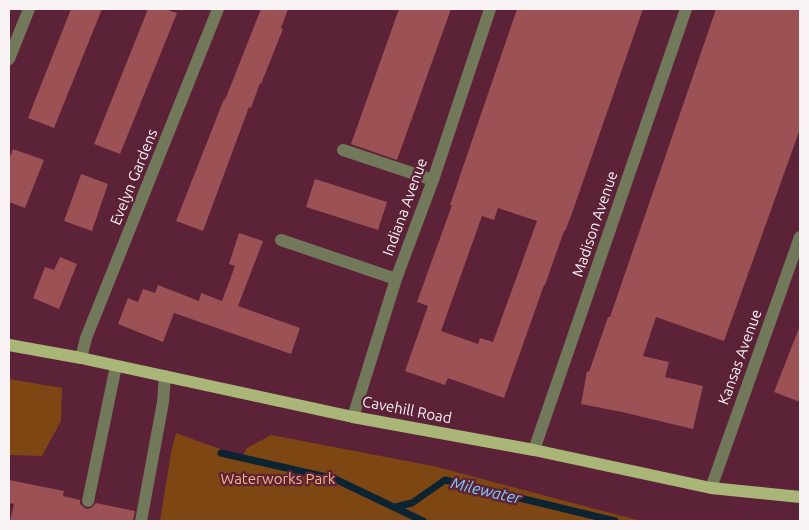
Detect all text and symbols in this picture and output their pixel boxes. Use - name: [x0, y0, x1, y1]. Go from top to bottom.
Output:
- street label: Evelyn Gardens: [106, 126, 162, 228]
- street label: Indiana Avenue: [379, 156, 431, 258]
- street label: Madison Avenue: [568, 169, 622, 279]
- street label: Kansas Avenue: [714, 307, 766, 407]
- street label: Cavehill Road: [361, 393, 453, 427]
- park label: Waterworks Park: [221, 470, 335, 488]
- water label: Milewater: [449, 474, 523, 508]

